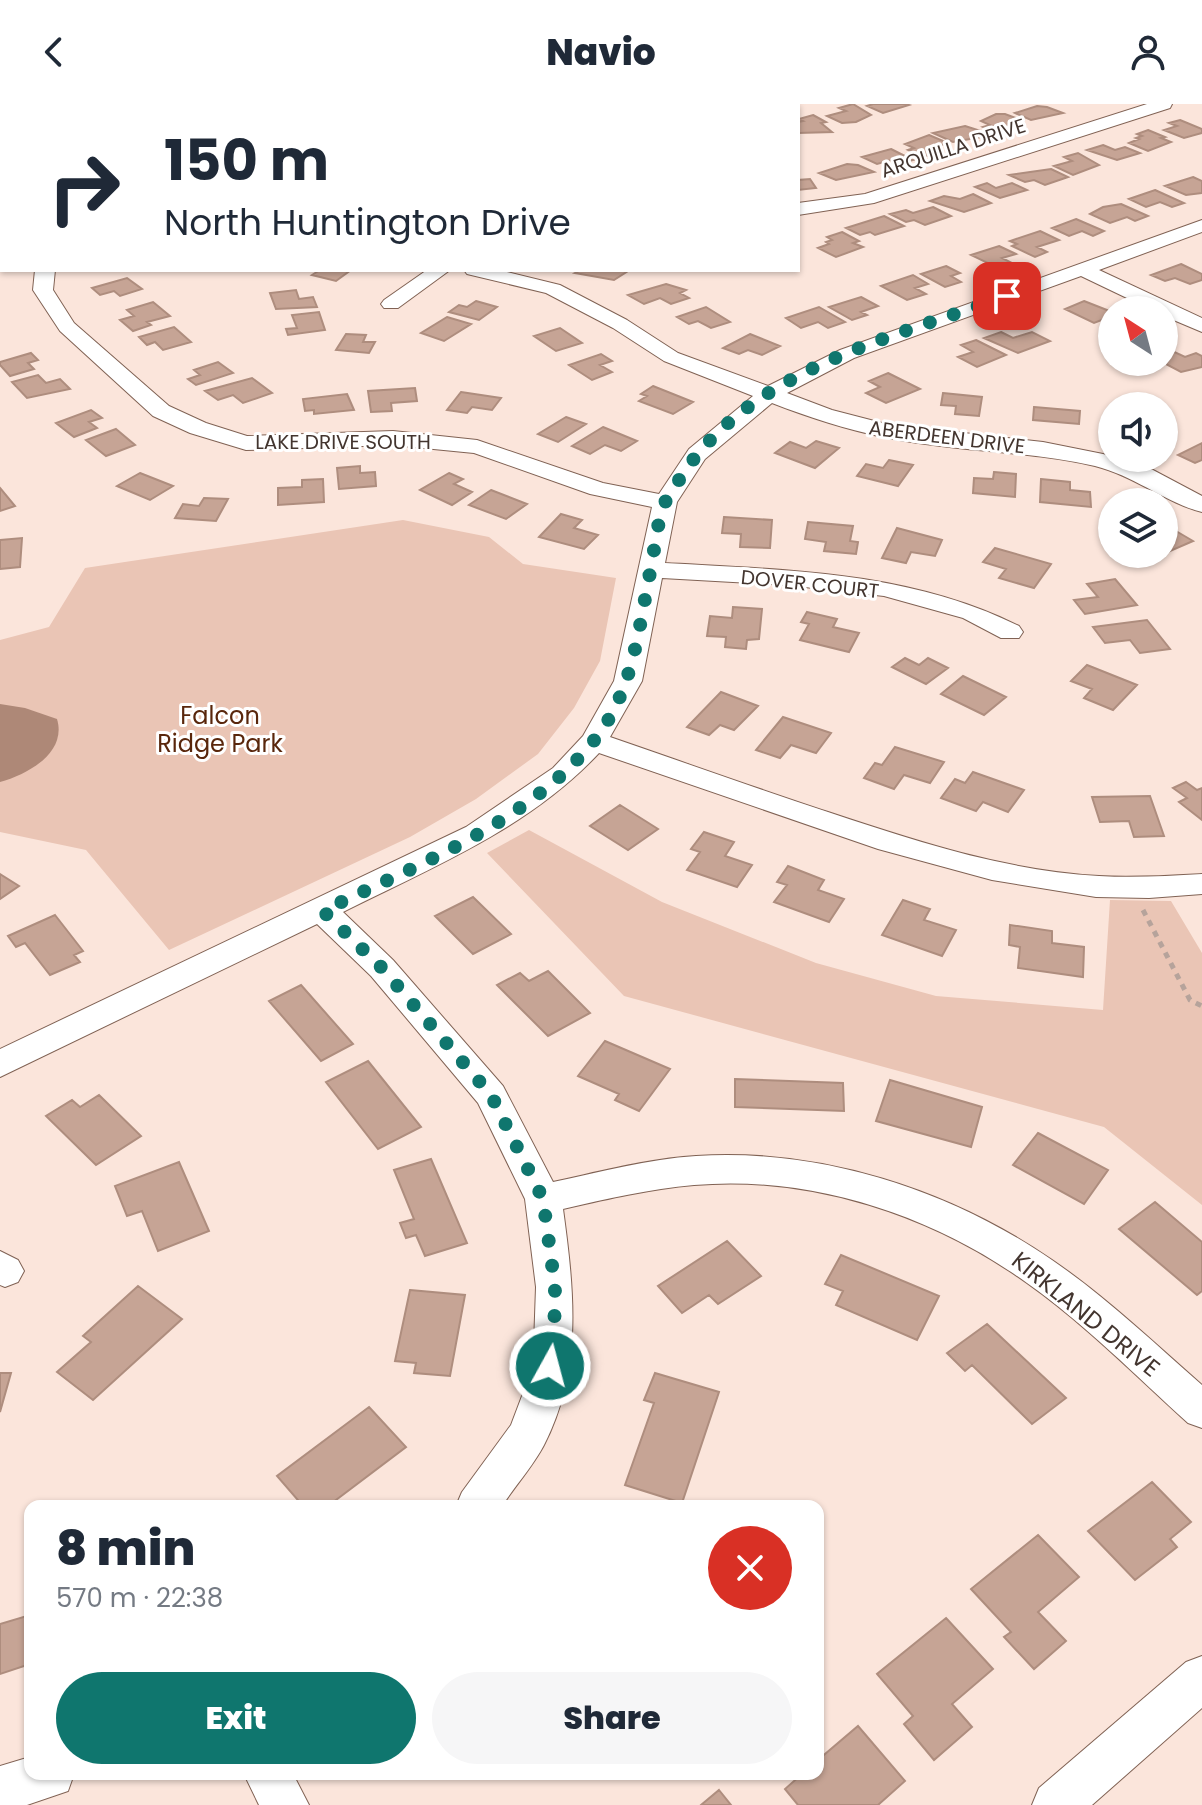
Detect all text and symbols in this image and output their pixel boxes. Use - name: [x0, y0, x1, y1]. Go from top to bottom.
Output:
- text: Navio: [546, 27, 656, 78]
- icon: back: [32, 30, 76, 74]
- icon: person: [1126, 30, 1170, 74]
- street label: ARQUILLA DRIVE: [877, 111, 1029, 185]
- text: 150 m: [164, 121, 329, 200]
- icon: right: [32, 136, 136, 240]
- text: North Huntington Drive: [164, 197, 571, 248]
- pin: [973, 262, 1041, 330]
- icon: arrive: [985, 274, 1029, 318]
- north arrow: [1098, 296, 1178, 376]
- map controls: [1098, 296, 1178, 568]
- button: sound: [1098, 392, 1178, 472]
- street label: ABERDEEN DRIVE: [867, 414, 1027, 460]
- street label: LAKE DRIVE SOUTH: [255, 428, 431, 456]
- button: layers: [1098, 488, 1178, 568]
- street label: DOVER COURT: [740, 563, 881, 605]
- park label: Falcon Ridge Park: [157, 699, 283, 760]
- street label: KIRKLAND DRIVE: [1005, 1244, 1167, 1384]
- position arrow: [508, 1324, 592, 1408]
- text: 8 min: [56, 1515, 195, 1582]
- button: close: [708, 1526, 792, 1610]
- text: 570 m · 22:38: [56, 1580, 223, 1616]
- button: Exit: [56, 1672, 416, 1764]
- button: Share: [432, 1672, 792, 1764]

